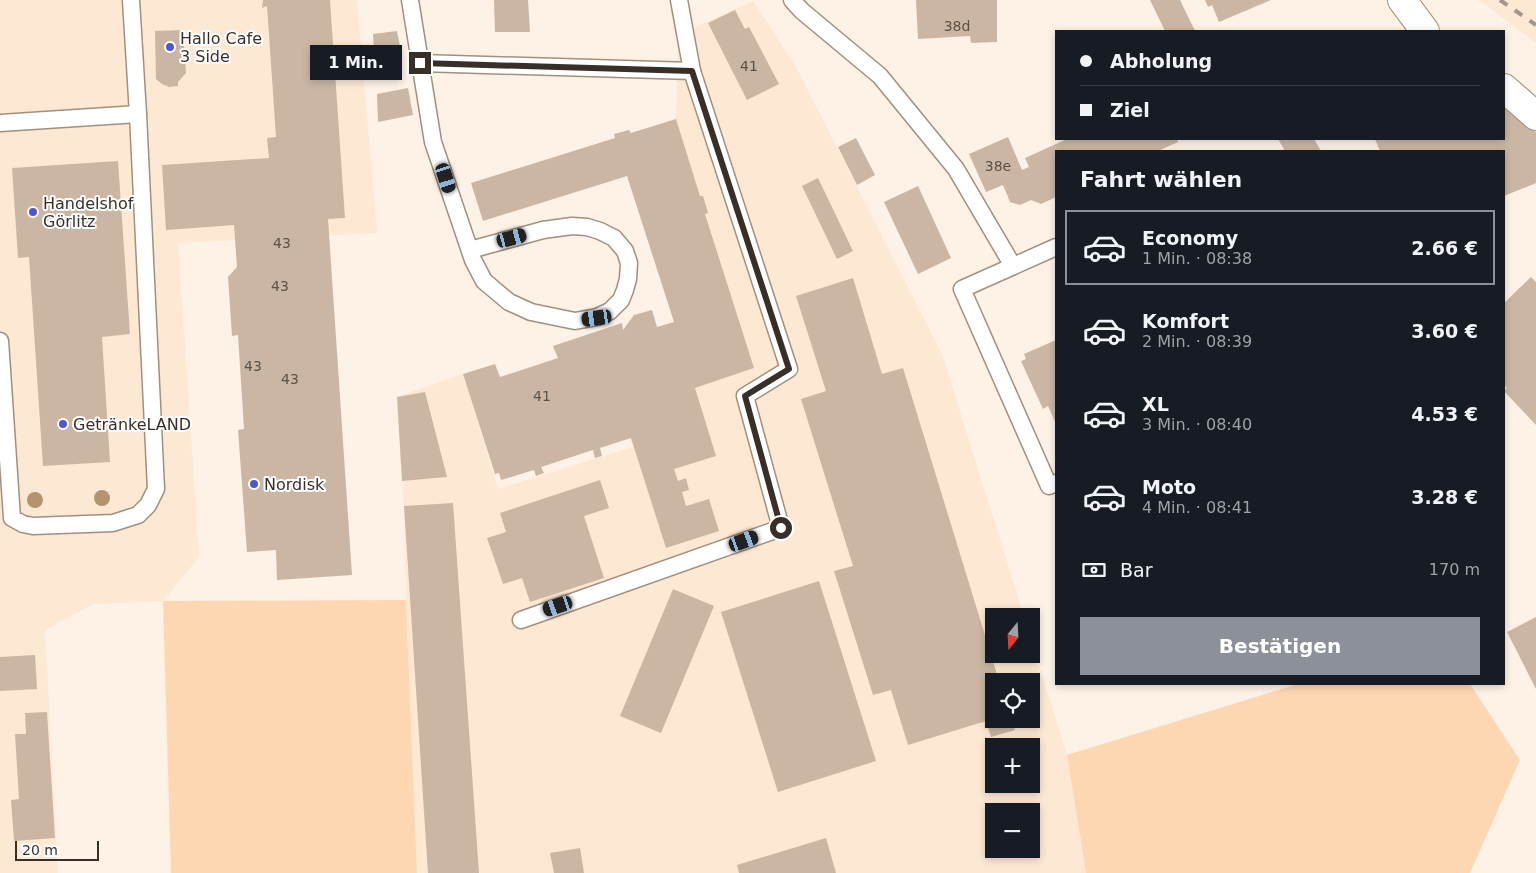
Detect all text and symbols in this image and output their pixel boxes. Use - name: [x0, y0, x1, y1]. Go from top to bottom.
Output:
- house number: 38d: [944, 18, 970, 34]
- place label: Hallo Cafe 3 Side: [180, 29, 262, 66]
- marker: Hallo Cafe 3 Side: [164, 41, 176, 53]
- callout: 1 Min.: [310, 46, 402, 80]
- text: Abholung: [1110, 50, 1212, 72]
- route end: [409, 52, 431, 74]
- text: 1 Min.: [328, 53, 384, 72]
- house number: 41: [740, 58, 758, 74]
- text: Ziel: [1110, 99, 1150, 121]
- house number: 38e: [985, 158, 1011, 174]
- car: [434, 161, 457, 195]
- text: Fahrt wählen: [1080, 167, 1242, 192]
- place label: Handelshof Görlitz: [43, 194, 134, 231]
- marker: Handelshof Görlitz: [27, 206, 39, 218]
- icon: car: [1082, 225, 1127, 270]
- car: [495, 227, 528, 249]
- text: Economy: [1142, 227, 1238, 249]
- house number: 43: [273, 235, 291, 251]
- text: 2.66 €: [1411, 237, 1478, 259]
- text: 1 Min. · 08:38: [1142, 249, 1252, 268]
- house number: 43: [271, 278, 289, 294]
- car: [581, 308, 612, 328]
- icon: car: [1082, 308, 1127, 353]
- text: Komfort: [1142, 310, 1229, 332]
- text: 3.60 €: [1411, 320, 1478, 342]
- text: 2 Min. · 08:39: [1142, 332, 1252, 351]
- house number: 43: [244, 358, 262, 374]
- house number: 43: [281, 371, 299, 387]
- house number: 41: [533, 388, 551, 404]
- icon: car: [1082, 391, 1127, 436]
- text: XL: [1142, 393, 1169, 415]
- text: 4.53 €: [1411, 403, 1478, 425]
- place label: GetränkeLAND: [73, 415, 191, 434]
- text: 3 Min. · 08:40: [1142, 415, 1252, 434]
- marker: GetränkeLAND: [57, 418, 69, 430]
- icon: car: [1082, 474, 1127, 519]
- place label: Nordisk: [264, 475, 325, 494]
- text: Moto: [1142, 476, 1196, 498]
- marker: Nordisk: [248, 478, 260, 490]
- text: 3.28 €: [1411, 486, 1478, 508]
- text: 4 Min. · 08:41: [1142, 498, 1252, 517]
- route start: [770, 517, 792, 539]
- car: [727, 529, 760, 553]
- icon: cash: [1080, 556, 1108, 584]
- text: Bar: [1120, 559, 1153, 581]
- text: 170 m: [1429, 560, 1480, 579]
- car: [541, 594, 574, 618]
- north arrow: [985, 608, 1040, 662]
- map controls: [985, 608, 1040, 858]
- button: Bestätigen: [1080, 617, 1480, 675]
- button: locate: [985, 673, 1040, 728]
- button: +: [985, 738, 1040, 793]
- button: −: [985, 803, 1040, 858]
- scale bar: [15, 838, 99, 861]
- text: 20 m: [22, 842, 58, 858]

